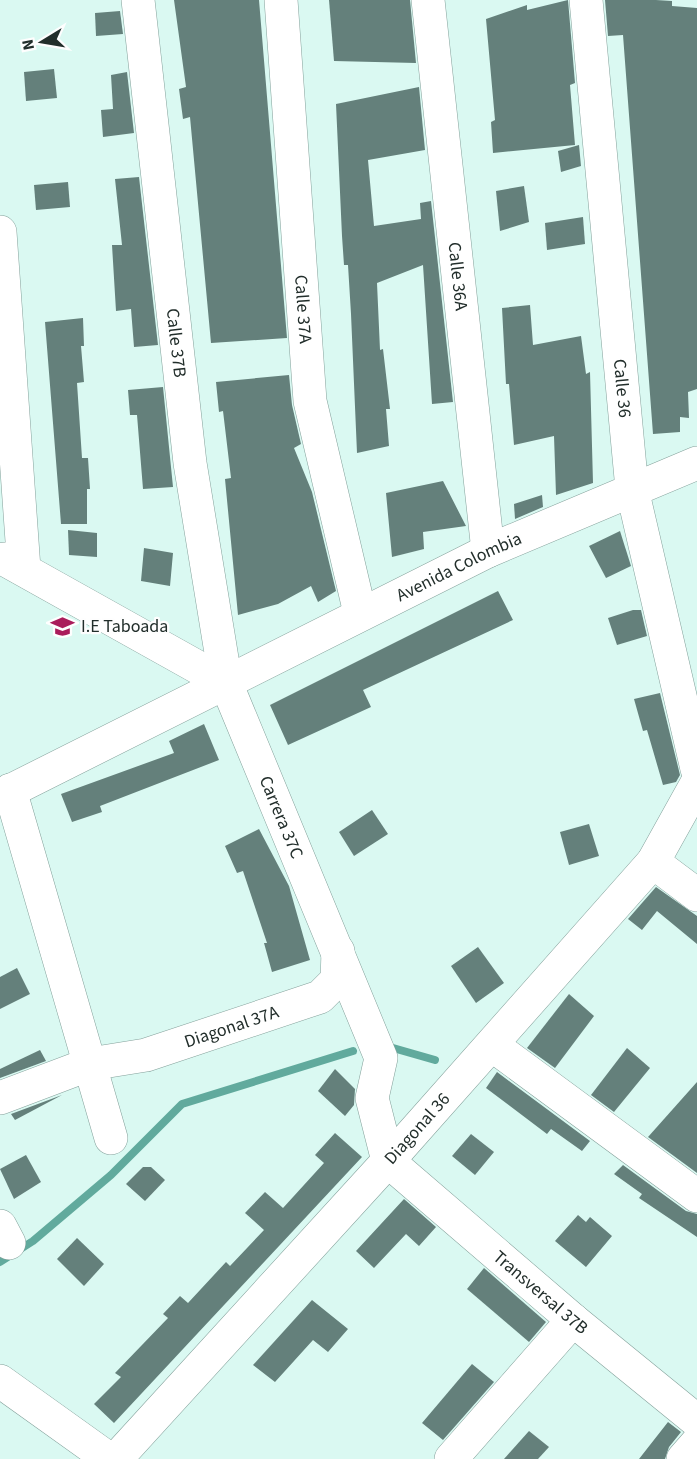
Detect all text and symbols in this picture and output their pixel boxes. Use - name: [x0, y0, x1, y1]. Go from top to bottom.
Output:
- north arrow: [12, 12, 72, 72]
- text: N: [16, 37, 40, 52]
- street label: Calle 36A: [441, 241, 474, 312]
- street label: Calle 37A: [288, 274, 318, 345]
- street label: Calle 37B: [160, 307, 192, 379]
- street label: Calle 36: [607, 358, 637, 419]
- street label: Avenida Colombia: [392, 526, 526, 608]
- school or university icon: I.E Taboada: [50, 613, 76, 639]
- place label: I.E Taboada: [81, 614, 168, 639]
- street label: Carrera 37C: [253, 772, 309, 862]
- street label: Diagonal 37A: [181, 1000, 282, 1054]
- street label: Diagonal 36: [379, 1087, 456, 1170]
- street label: Transversal 37B: [488, 1245, 593, 1340]

